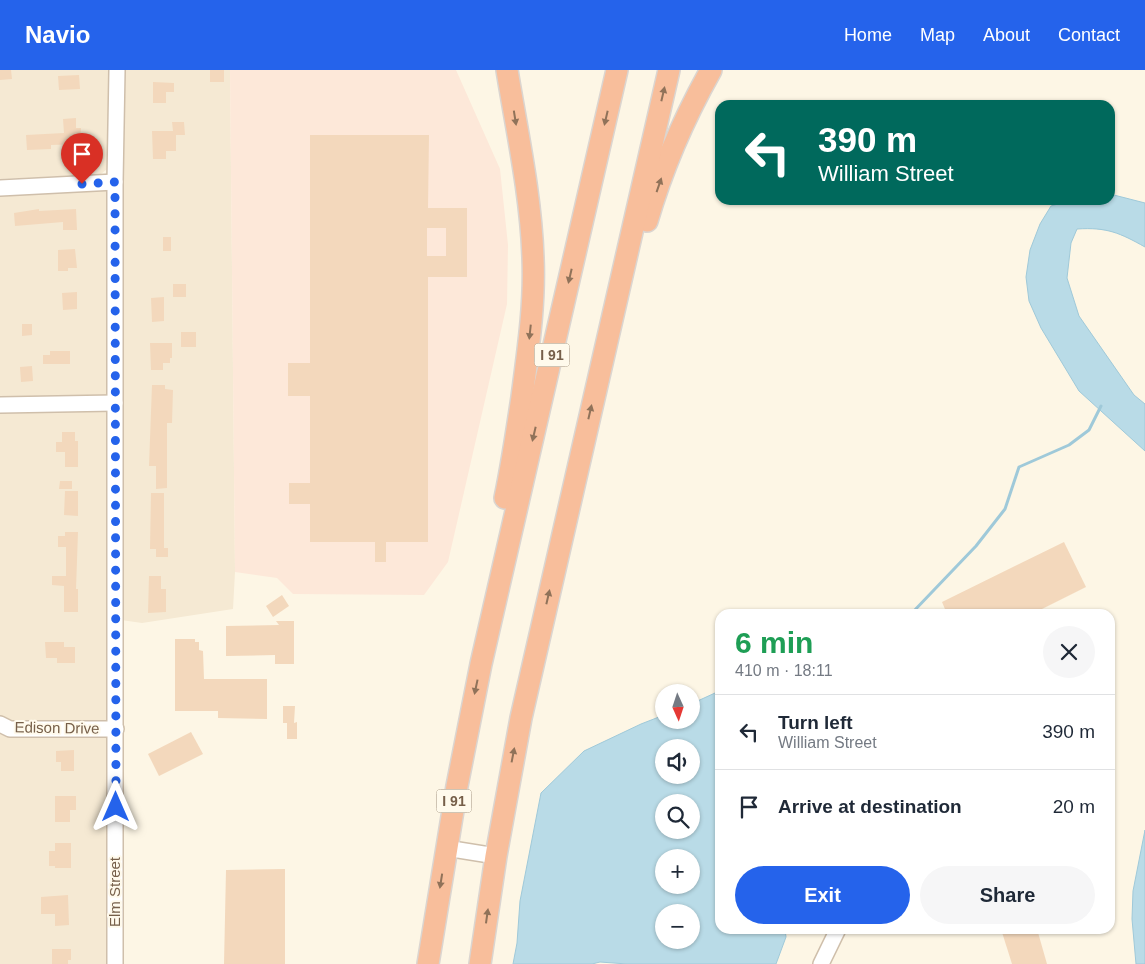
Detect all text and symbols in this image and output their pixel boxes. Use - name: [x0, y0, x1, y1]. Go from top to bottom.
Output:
- text: Navio: [25, 21, 90, 48]
- text: Home: [844, 25, 892, 45]
- text: Map: [920, 25, 955, 45]
- text: About: [983, 25, 1030, 45]
- text: Contact: [1058, 25, 1120, 45]
- one-way arrow: [659, 86, 667, 101]
- one-way arrow: [511, 110, 519, 126]
- one-way arrow: [602, 110, 610, 126]
- icon: left: [735, 120, 800, 185]
- text: 390 m: [818, 120, 917, 159]
- pin: [61, 133, 103, 184]
- icon: arrive: [68, 140, 96, 168]
- text: William Street: [818, 161, 954, 186]
- one-way arrow: [656, 177, 663, 192]
- one-way arrow: [566, 268, 574, 283]
- one-way arrow: [526, 324, 534, 340]
- road number: I 91: [534, 344, 570, 366]
- one-way arrow: [586, 404, 594, 419]
- one-way arrow: [530, 427, 538, 442]
- one-way arrow: [544, 589, 552, 604]
- text: 6 min: [735, 626, 813, 659]
- button: close: [1043, 626, 1095, 678]
- text: 410 m · 18:11: [735, 662, 833, 679]
- one-way arrow: [472, 679, 480, 694]
- north arrow: [655, 684, 700, 729]
- map controls: [655, 684, 700, 949]
- text: Turn left: [778, 712, 853, 733]
- street label: Edison Drive: [14, 718, 100, 737]
- icon: left: [735, 718, 763, 746]
- text: 390 m: [1042, 721, 1095, 742]
- text: William Street: [778, 734, 877, 751]
- button: sound: [655, 739, 700, 784]
- one-way arrow: [510, 747, 518, 763]
- position arrow: [89, 780, 141, 832]
- road number: I 91: [436, 789, 472, 812]
- icon: arrive: [735, 793, 763, 821]
- button: search: [655, 794, 700, 839]
- text: Arrive at destination: [778, 796, 962, 817]
- text: 20 m: [1053, 796, 1095, 817]
- button: +: [655, 849, 700, 894]
- street label: Elm Street: [106, 856, 123, 927]
- button: Exit: [735, 866, 910, 924]
- button: Share: [920, 866, 1095, 924]
- one-way arrow: [436, 873, 444, 889]
- button: −: [655, 904, 700, 949]
- one-way arrow: [483, 907, 491, 923]

